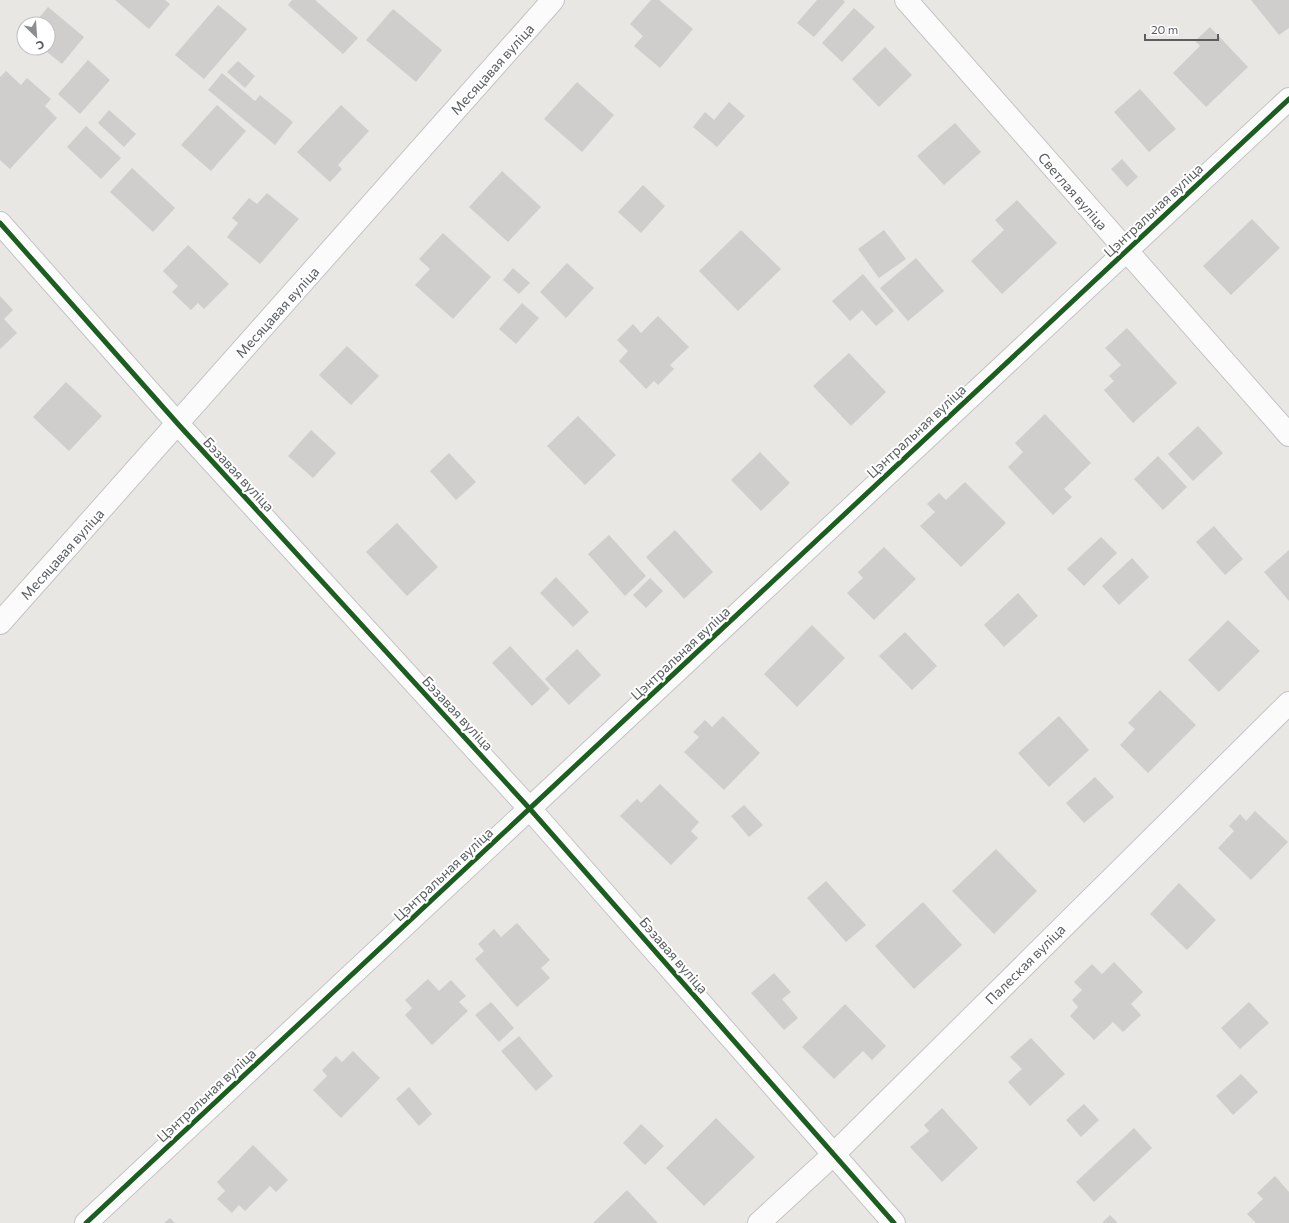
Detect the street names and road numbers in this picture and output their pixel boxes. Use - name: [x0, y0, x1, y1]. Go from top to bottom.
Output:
- street label: Месяцавая вуліца: [447, 20, 537, 118]
- street label: Светлая вуліца: [1035, 149, 1111, 233]
- street label: Цэнтральная вуліца: [1100, 160, 1206, 260]
- street label: Месяцавая вуліца: [232, 263, 322, 361]
- street label: Цэнтральная вуліца: [863, 381, 969, 481]
- street label: Бэзавая вуліца: [200, 433, 278, 515]
- street label: Месяцавая вуліца: [17, 505, 107, 603]
- street label: Цэнтральная вуліца: [627, 603, 733, 703]
- street label: Бэзавая вуліца: [419, 672, 497, 754]
- street label: Цэнтральная вуліца: [390, 824, 496, 924]
- street label: Бэзавая вуліца: [636, 913, 712, 997]
- street label: Палеская вуліца: [981, 920, 1069, 1008]
- street label: Цэнтральная вуліца: [153, 1045, 259, 1145]

